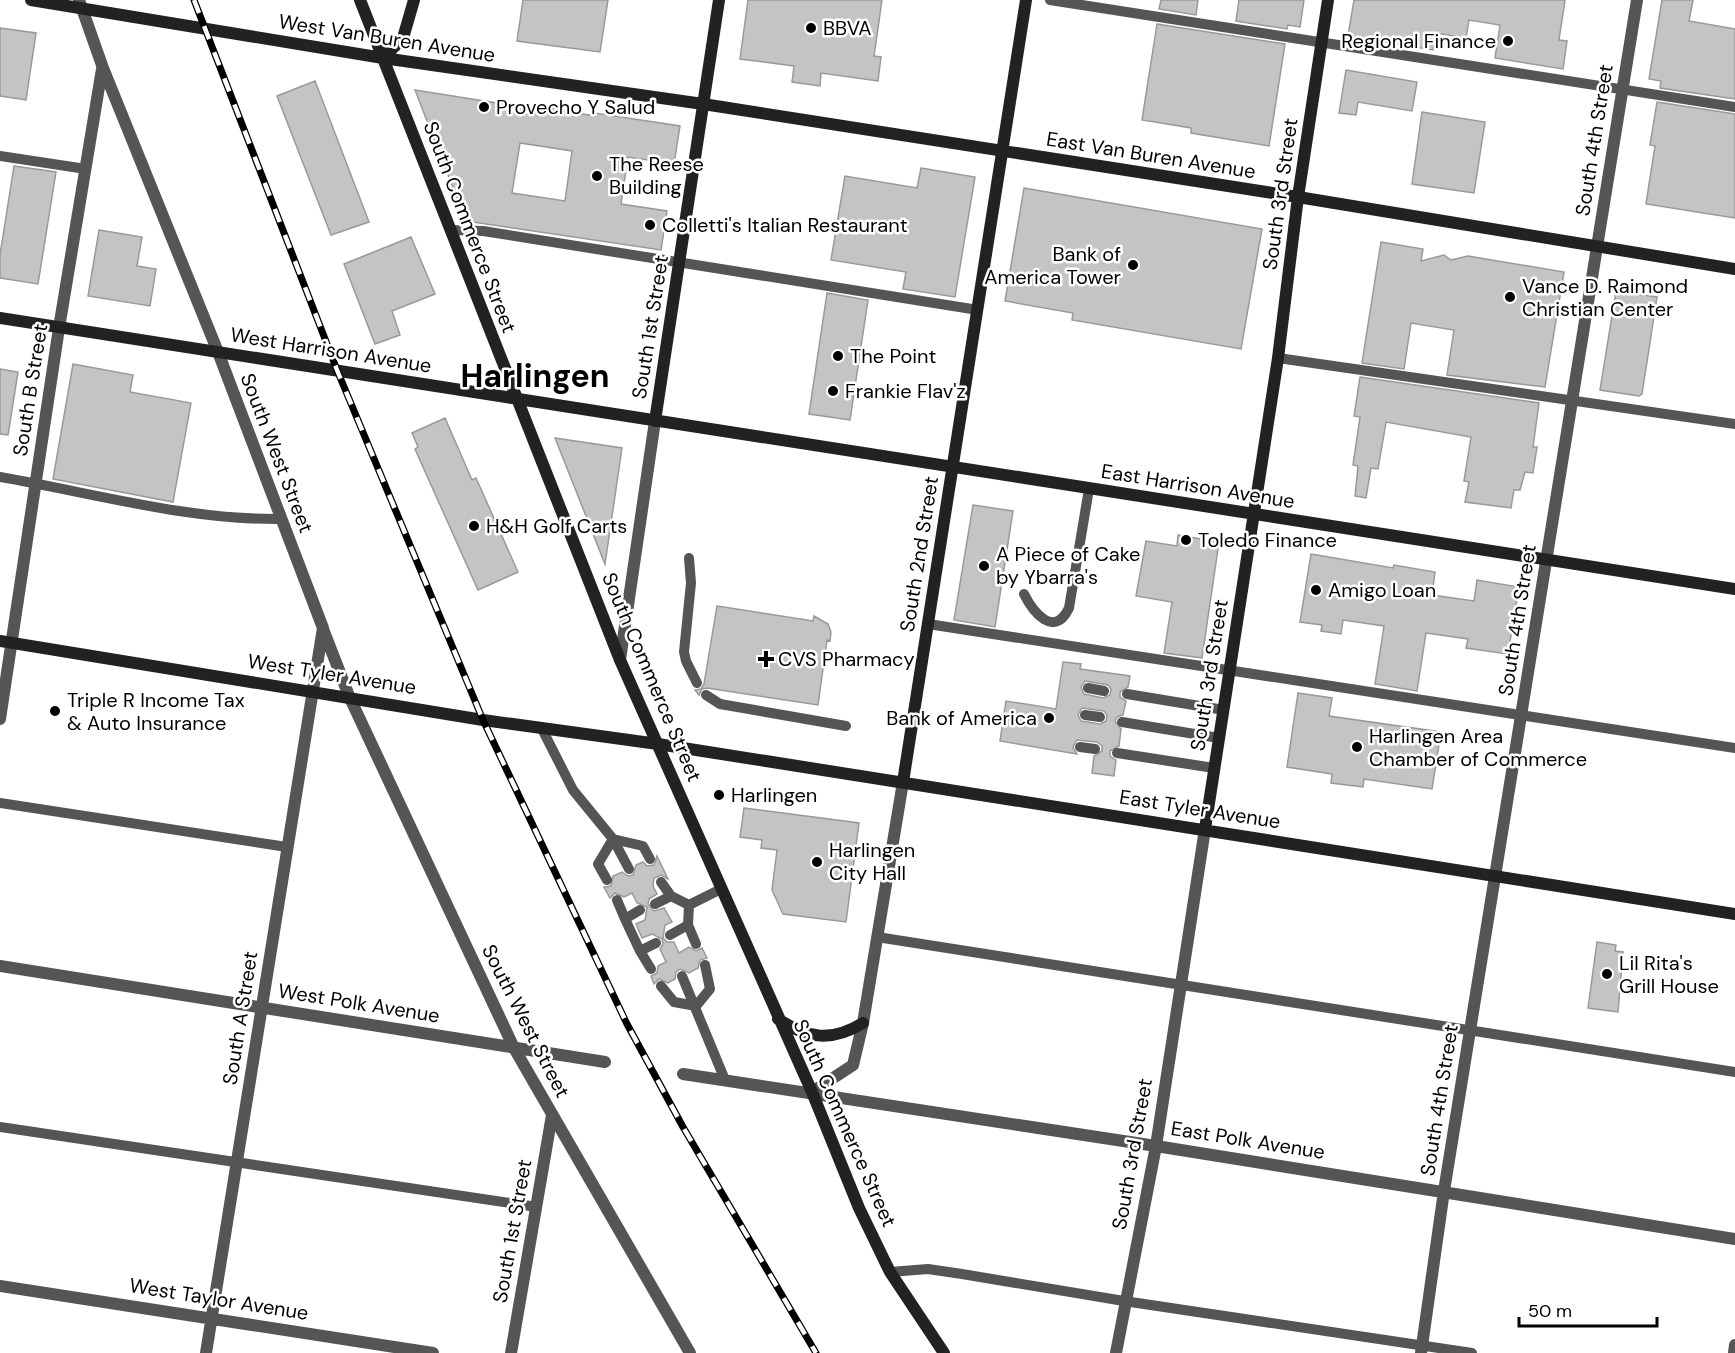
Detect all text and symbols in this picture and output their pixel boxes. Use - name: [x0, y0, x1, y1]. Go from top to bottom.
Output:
- street label: West Van Buren Avenue: [277, 8, 497, 68]
- place label: BBVA: [823, 15, 871, 41]
- marker: BBVA: [804, 21, 818, 35]
- place label: Regional Finance: [1341, 28, 1496, 54]
- marker: Regional Finance: [1501, 34, 1515, 48]
- street label: South 4th Street: [1569, 62, 1619, 218]
- place label: Provecho Y Salud: [496, 94, 655, 120]
- marker: Provecho Y Salud: [477, 100, 491, 114]
- street label: South 3rd Street: [1256, 116, 1304, 272]
- street label: South Commerce Street: [418, 117, 522, 337]
- street label: East Van Buren Avenue: [1044, 126, 1258, 184]
- place label: The Reese Building: [609, 151, 704, 200]
- marker: The Reese Building: [590, 169, 604, 183]
- place label: Colletti's Italian Restaurant: [662, 212, 908, 238]
- marker: Colletti's Italian Restaurant: [643, 218, 657, 232]
- place label: Bank of America Tower: [984, 241, 1121, 290]
- street label: South 1st Street: [626, 253, 674, 401]
- marker: Bank of America Tower: [1126, 258, 1140, 272]
- place label: Vance D. Raimond Christian Center: [1522, 273, 1688, 322]
- marker: Vance D. Raimond Christian Center: [1503, 290, 1517, 304]
- street label: West Harrison Avenue: [229, 321, 433, 379]
- street label: South B Street: [7, 322, 53, 458]
- place label: The Point: [850, 343, 937, 369]
- marker: The Point: [831, 349, 845, 363]
- district label: Harlingen: [460, 355, 610, 397]
- street label: South West Street: [235, 370, 319, 537]
- place label: Frankie Flav'z: [845, 378, 966, 404]
- marker: Frankie Flav'z: [826, 384, 840, 398]
- street label: East Harrison Avenue: [1099, 458, 1297, 514]
- street label: South 2nd Street: [894, 474, 944, 634]
- place label: H&H Golf Carts: [486, 513, 627, 539]
- marker: H&H Golf Carts: [467, 519, 481, 533]
- place label: Toledo Finance: [1198, 527, 1337, 553]
- marker: Toledo Finance: [1179, 533, 1193, 547]
- place label: A Piece of Cake by Ybarra's: [996, 541, 1140, 590]
- street label: South 4th Street: [1492, 542, 1542, 698]
- marker: A Piece of Cake by Ybarra's: [977, 559, 991, 573]
- street label: South Commerce Street: [596, 569, 708, 786]
- place label: Amigo Loan: [1328, 577, 1436, 603]
- marker: Amigo Loan: [1309, 583, 1323, 597]
- street label: South 3rd Street: [1184, 597, 1234, 753]
- place label: CVS Pharmacy: [778, 646, 915, 672]
- street label: West Tyler Avenue: [246, 648, 418, 700]
- marker: CVS Pharmacy: [759, 652, 773, 666]
- place label: Triple R Income Tax & Auto Insurance: [67, 687, 245, 736]
- marker: Triple R Income Tax & Auto Insurance: [48, 704, 62, 718]
- place label: Bank of America: [886, 705, 1037, 731]
- marker: Bank of America: [1042, 711, 1056, 725]
- place label: Harlingen Area Chamber of Commerce: [1369, 723, 1587, 772]
- marker: Harlingen Area Chamber of Commerce: [1350, 740, 1364, 754]
- place label: Harlingen: [731, 782, 817, 808]
- street label: East Tyler Avenue: [1118, 783, 1282, 835]
- marker: Harlingen: [712, 788, 726, 802]
- place label: Harlingen City Hall: [829, 837, 915, 886]
- marker: Harlingen City Hall: [810, 855, 824, 869]
- street label: South West Street: [476, 940, 576, 1102]
- street label: South A Street: [217, 949, 263, 1087]
- place label: Lil Rita's Grill House: [1619, 950, 1719, 999]
- marker: Lil Rita's Grill House: [1600, 967, 1614, 981]
- street label: West Polk Avenue: [276, 977, 442, 1029]
- street label: South Commerce Street: [787, 1015, 903, 1231]
- street label: South 4th Street: [1414, 1022, 1464, 1178]
- street label: South 3rd Street: [1106, 1076, 1158, 1232]
- street label: East Polk Avenue: [1169, 1115, 1327, 1165]
- street label: South 1st Street: [487, 1157, 537, 1305]
- street label: West Taylor Avenue: [128, 1272, 310, 1326]
- scale bar: [1519, 1290, 1657, 1328]
- text: 50 m: [1528, 1299, 1572, 1323]

